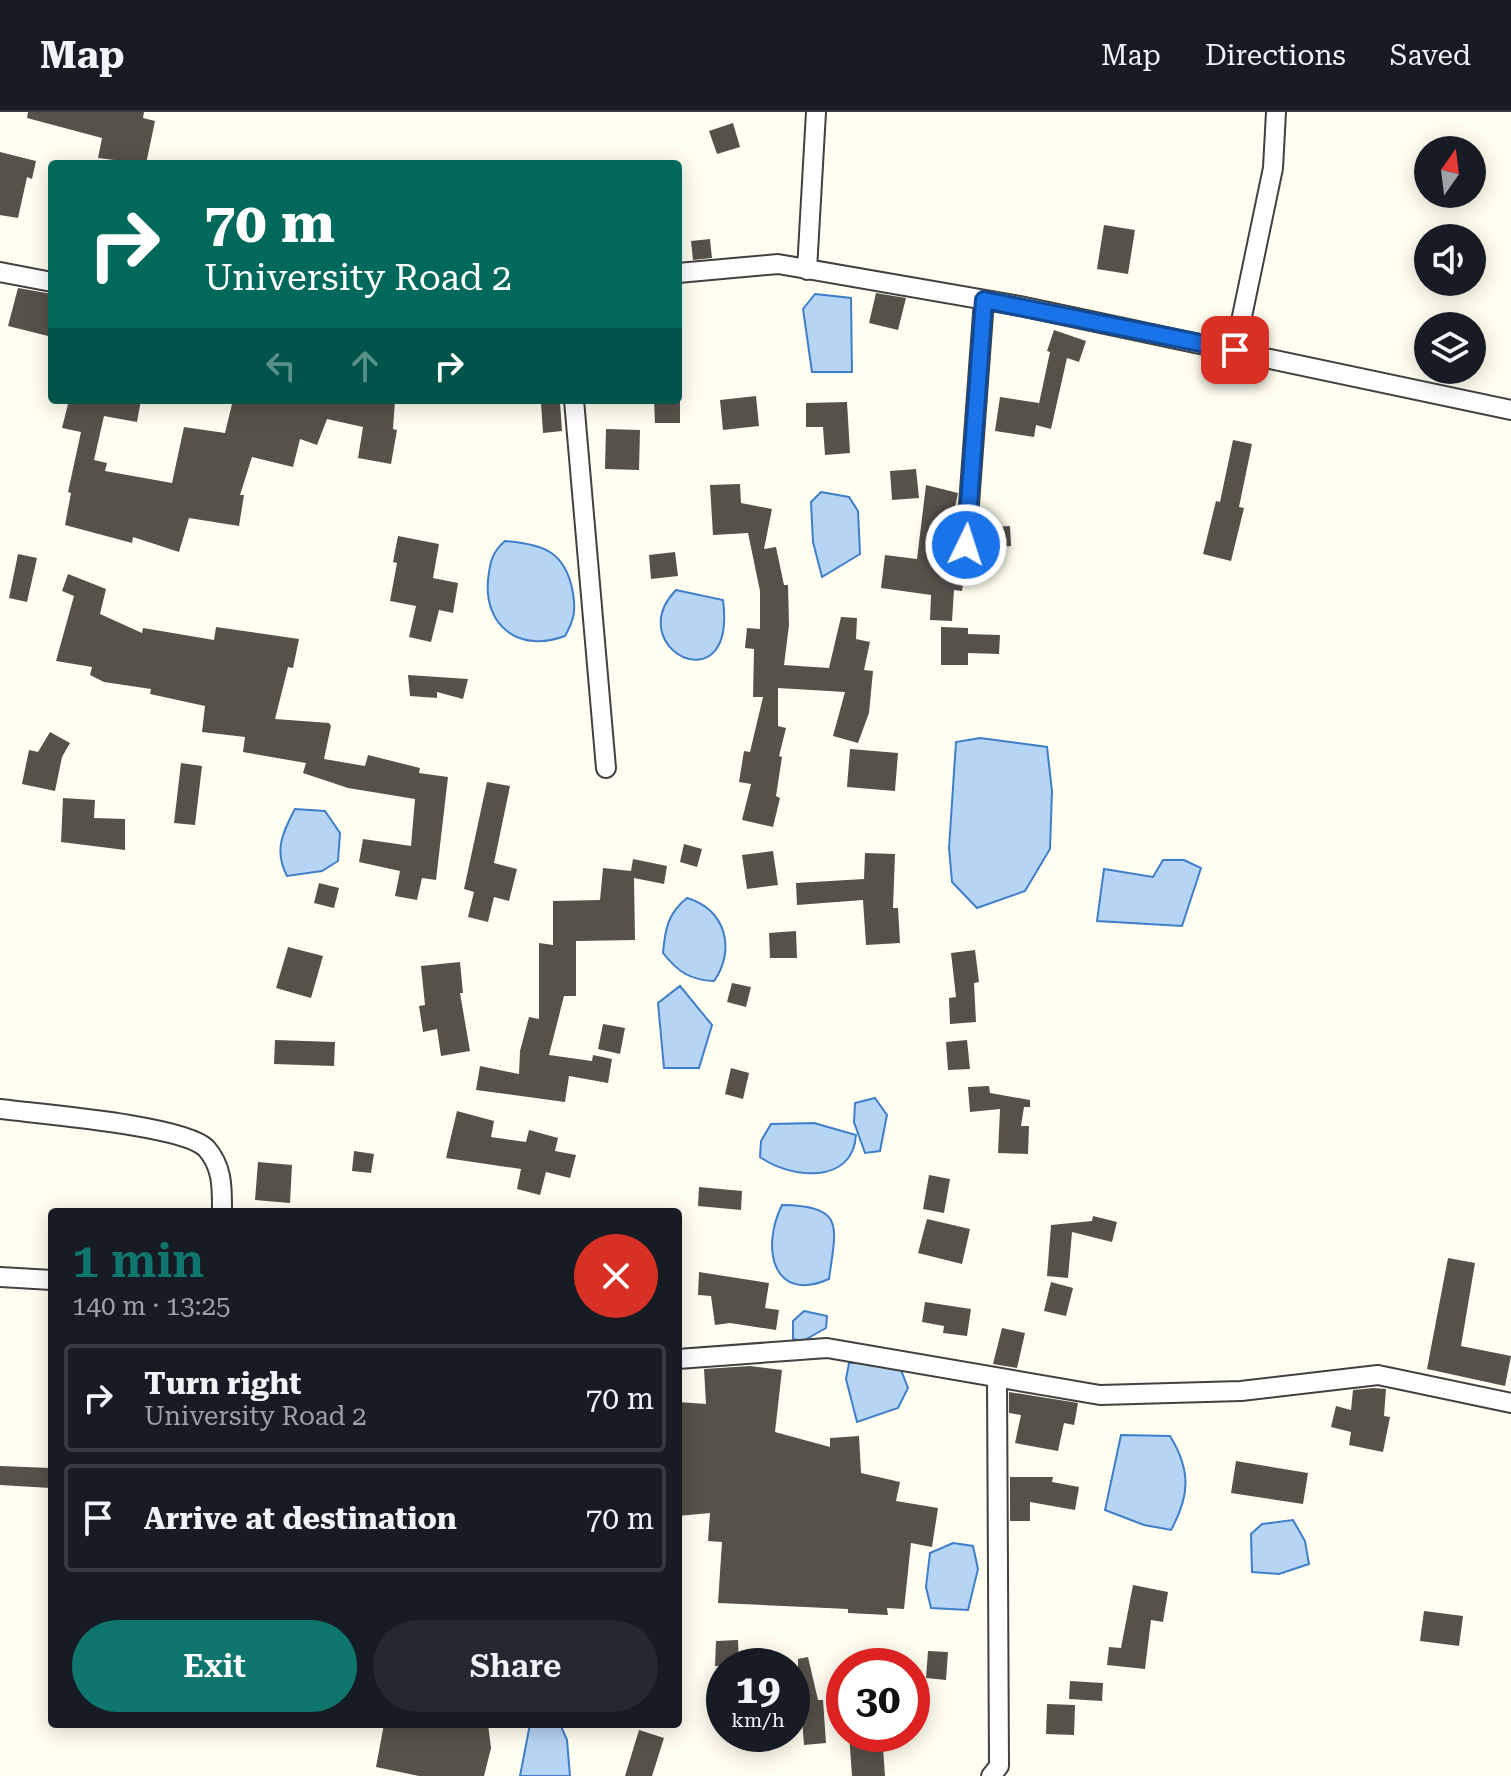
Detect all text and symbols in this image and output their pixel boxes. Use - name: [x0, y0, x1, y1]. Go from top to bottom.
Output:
- text: Map: [40, 33, 125, 77]
- text: Map: [1101, 39, 1161, 72]
- text: Directions: [1205, 39, 1346, 72]
- text: Saved: [1390, 39, 1471, 72]
- north arrow: [1414, 136, 1486, 208]
- map controls: [1414, 136, 1486, 384]
- text: 70 m: [204, 190, 335, 256]
- icon: right: [72, 192, 176, 296]
- button: sound: [1414, 224, 1486, 296]
- text: University Road 2: [204, 257, 512, 299]
- button: layers: [1414, 312, 1486, 384]
- pin: [1201, 316, 1269, 384]
- icon: arrive: [1213, 328, 1257, 372]
- icon: left: [259, 344, 303, 388]
- icon: ahead: [343, 344, 387, 388]
- icon: right: [427, 344, 471, 388]
- position arrow: [924, 503, 1008, 587]
- text: 1 min: [72, 1233, 204, 1289]
- button: close: [574, 1234, 658, 1318]
- text: 140 m · 13:25: [72, 1291, 231, 1321]
- text: Turn right: [144, 1366, 301, 1401]
- icon: right: [76, 1376, 120, 1420]
- text: 70 m: [585, 1381, 654, 1416]
- text: University Road 2: [144, 1401, 366, 1431]
- icon: arrive: [76, 1496, 120, 1540]
- text: Arrive at destination: [144, 1501, 457, 1536]
- text: 70 m: [585, 1501, 654, 1536]
- button: Exit: [72, 1620, 357, 1712]
- button: Share: [373, 1620, 658, 1712]
- speed limit sign: 30: [826, 1648, 930, 1752]
- text: 19: [736, 1666, 780, 1713]
- text: km/h: [731, 1708, 785, 1732]

